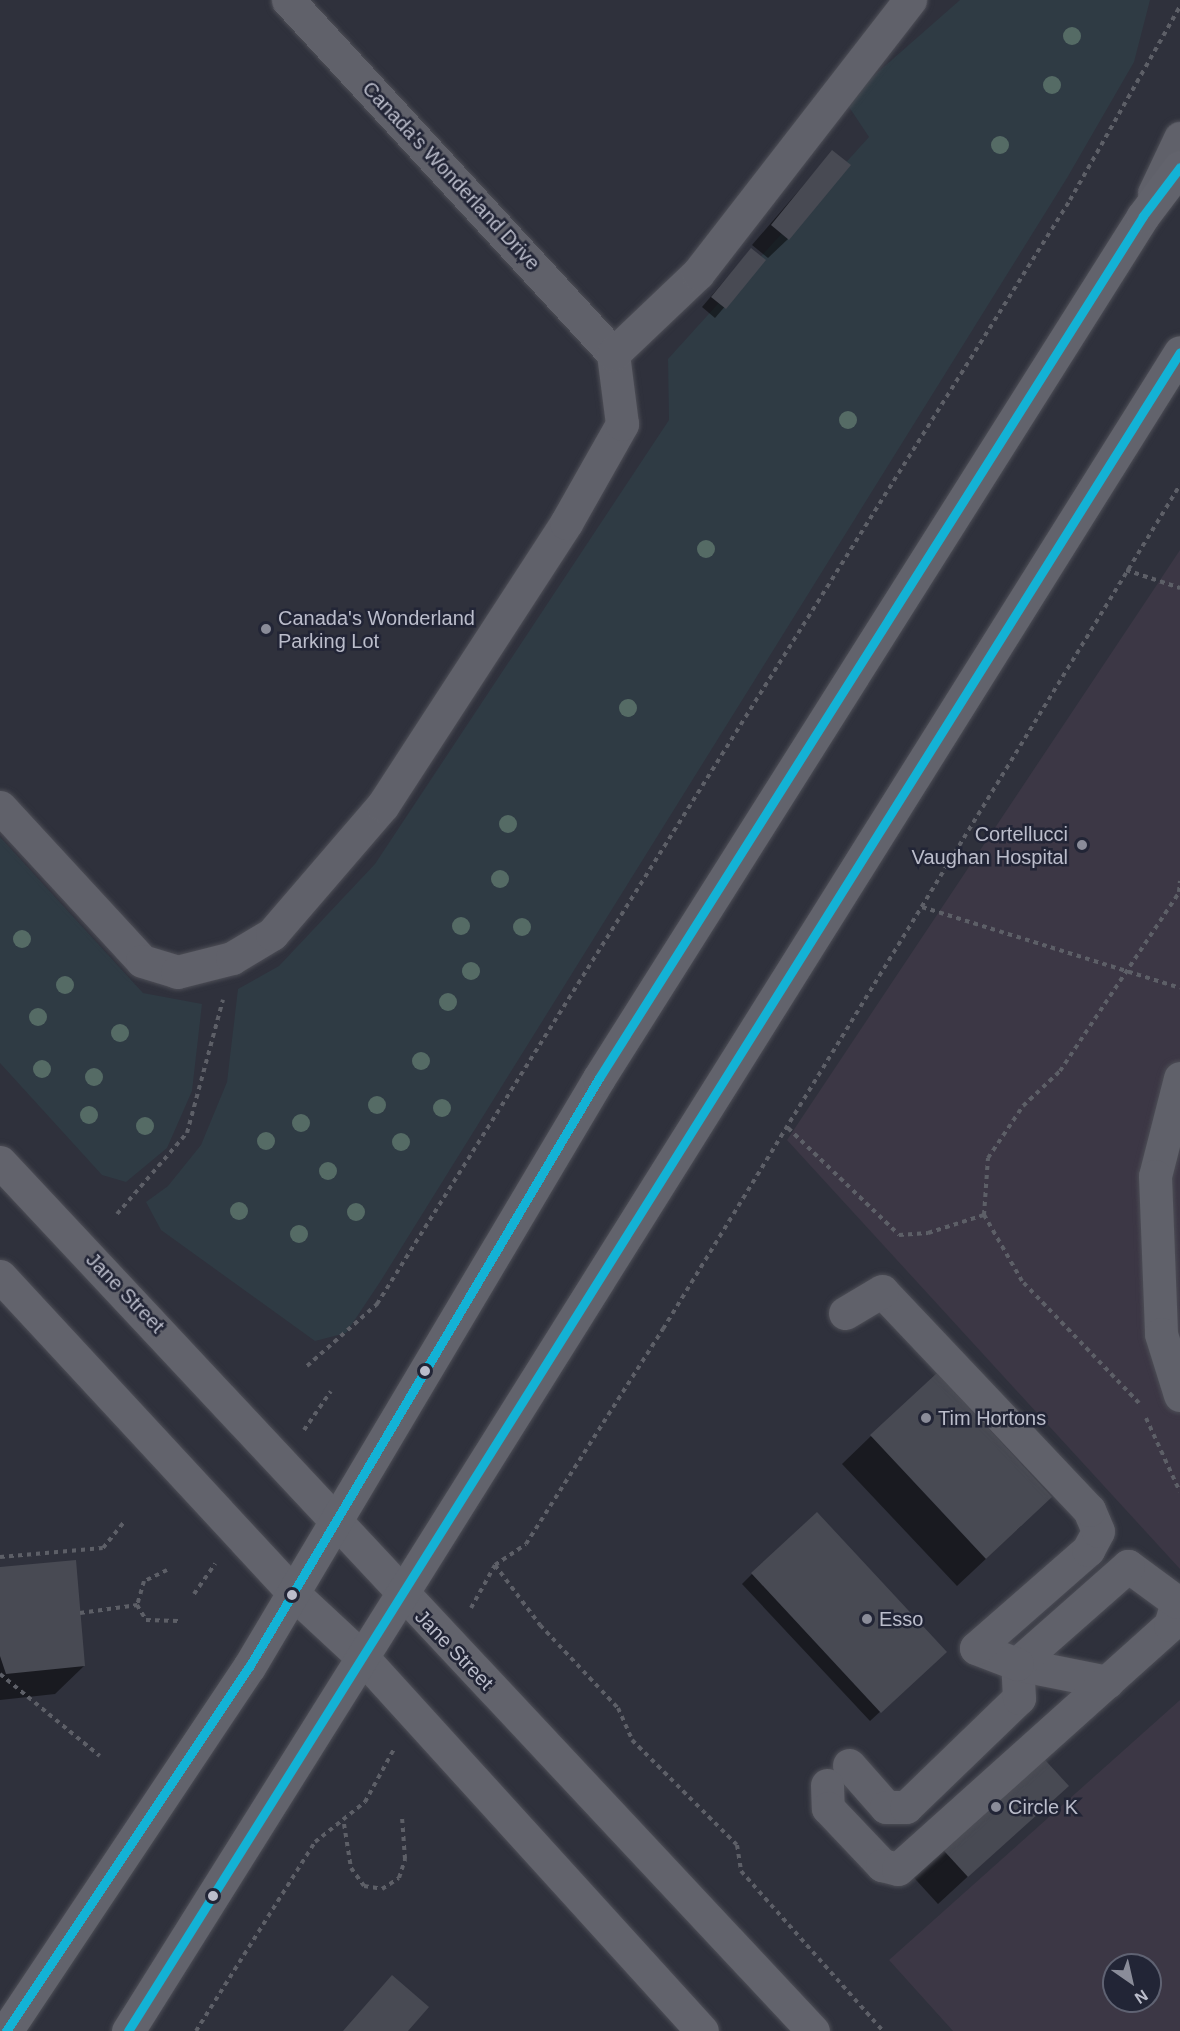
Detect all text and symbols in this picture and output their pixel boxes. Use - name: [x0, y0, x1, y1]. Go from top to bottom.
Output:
- street label: Canada's Wonderland Drive: [357, 77, 545, 275]
- place label: Canada's Wonderland Parking Lot: [278, 606, 475, 653]
- marker: Canada's Wonderland Parking Lot: [259, 622, 273, 636]
- place label: Cortellucci Vaughan Hospital: [912, 822, 1068, 869]
- marker: Cortellucci Vaughan Hospital: [1073, 836, 1091, 854]
- street label: Jane Street: [81, 1248, 169, 1338]
- unlabelled marker: [419, 1365, 431, 1377]
- place label: Tim Hortons: [938, 1406, 1046, 1430]
- marker: Tim Hortons: [919, 1411, 933, 1425]
- unlabelled marker: [286, 1589, 298, 1601]
- street label: Jane Street: [410, 1605, 498, 1695]
- place label: Esso: [879, 1607, 923, 1631]
- marker: Esso: [860, 1612, 874, 1626]
- place label: Circle K: [1008, 1795, 1078, 1819]
- marker: Circle K: [989, 1800, 1003, 1814]
- unlabelled marker: [207, 1890, 219, 1902]
- north arrow: [1102, 1953, 1162, 2013]
- text: N: [1132, 1986, 1151, 2007]

